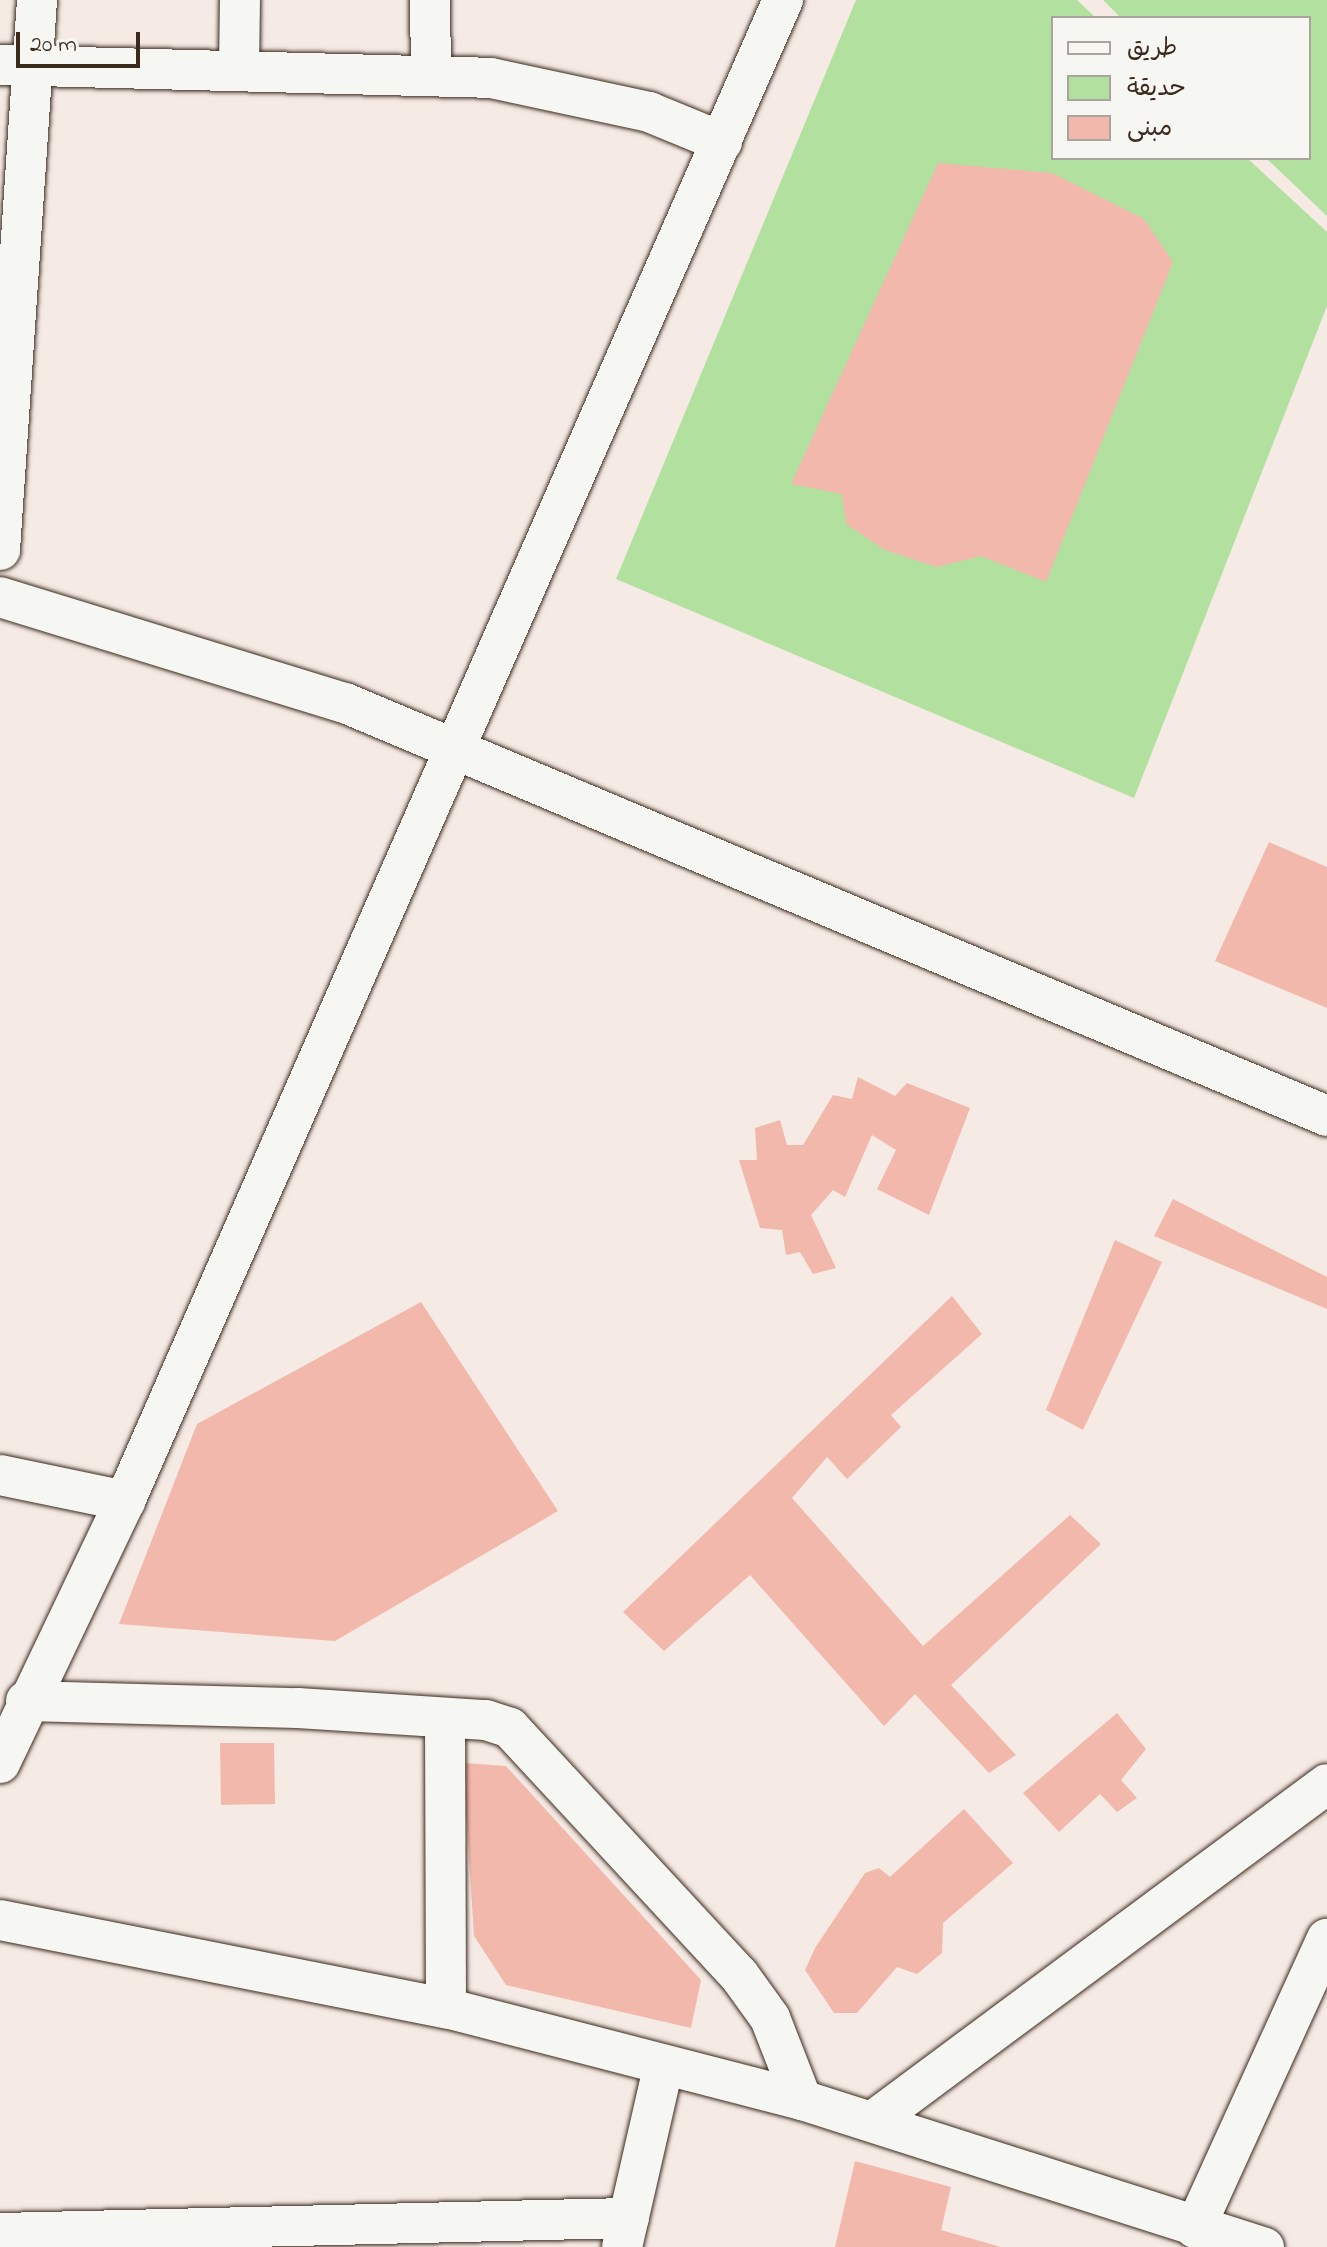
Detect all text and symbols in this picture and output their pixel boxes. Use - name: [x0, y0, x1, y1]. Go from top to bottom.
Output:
- scale bar: [20, 16, 144, 66]
- legend: [1051, 16, 1311, 160]
- text: 20 m: [30, 28, 77, 63]
- text: طريق: [1127, 32, 1177, 67]
- text: حديقة: [1127, 72, 1186, 107]
- text: مبنى: [1127, 112, 1172, 147]

